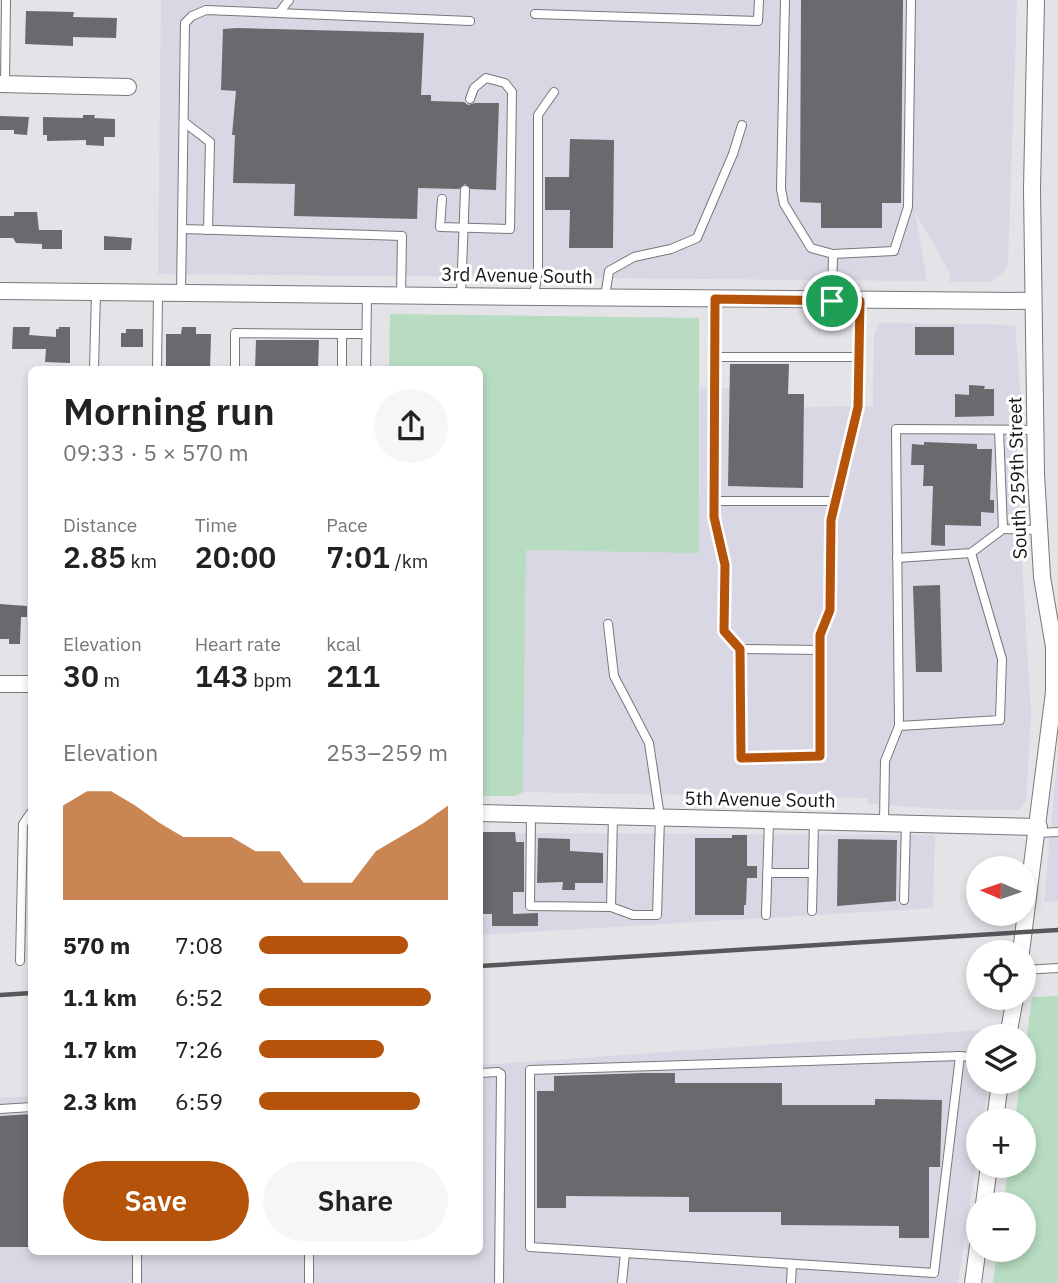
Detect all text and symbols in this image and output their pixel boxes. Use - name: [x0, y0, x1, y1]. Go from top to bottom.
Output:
- street label: 3rd Avenue South: [441, 262, 593, 288]
- pin: [802, 271, 862, 331]
- icon: arrive: [813, 282, 851, 320]
- text: Morning run: [63, 386, 275, 435]
- button: share: [374, 389, 448, 463]
- street label: South 259th Street: [1002, 396, 1032, 560]
- text: 09:33 · 5 × 570 m: [63, 437, 249, 467]
- text: Distance: [63, 513, 137, 537]
- text: Time: [195, 513, 237, 537]
- text: Pace: [326, 513, 368, 537]
- text: 2.85: [63, 537, 126, 576]
- text: 20:00: [195, 537, 276, 576]
- text: 7:01: [326, 537, 390, 576]
- text: km: [126, 549, 157, 573]
- text: /km: [390, 549, 428, 573]
- text: Elevation: [63, 632, 142, 656]
- text: Heart rate: [195, 632, 281, 656]
- text: kcal: [326, 632, 361, 656]
- text: 30: [63, 656, 99, 695]
- text: 143: [195, 656, 249, 695]
- text: 211: [326, 656, 380, 695]
- text: m: [99, 668, 120, 692]
- text: bpm: [249, 668, 292, 692]
- text: Elevation: [63, 737, 158, 767]
- text: 253–259 m: [326, 737, 448, 767]
- street label: 5th Avenue South: [684, 786, 836, 812]
- north arrow: [966, 856, 1036, 926]
- map controls: [966, 856, 1036, 1262]
- text: 570 m: [63, 930, 130, 960]
- text: 7:08: [175, 930, 223, 960]
- button: locate: [966, 940, 1036, 1010]
- text: 1.1 km: [63, 982, 137, 1012]
- text: 6:52: [175, 982, 223, 1012]
- button: layers: [966, 1024, 1036, 1094]
- text: 1.7 km: [63, 1034, 137, 1064]
- text: 7:26: [175, 1034, 223, 1064]
- text: 2.3 km: [63, 1086, 137, 1116]
- text: 6:59: [175, 1086, 223, 1116]
- button: +: [966, 1108, 1036, 1178]
- button: Save: [63, 1161, 249, 1241]
- button: Share: [263, 1161, 448, 1241]
- button: −: [966, 1192, 1036, 1262]

